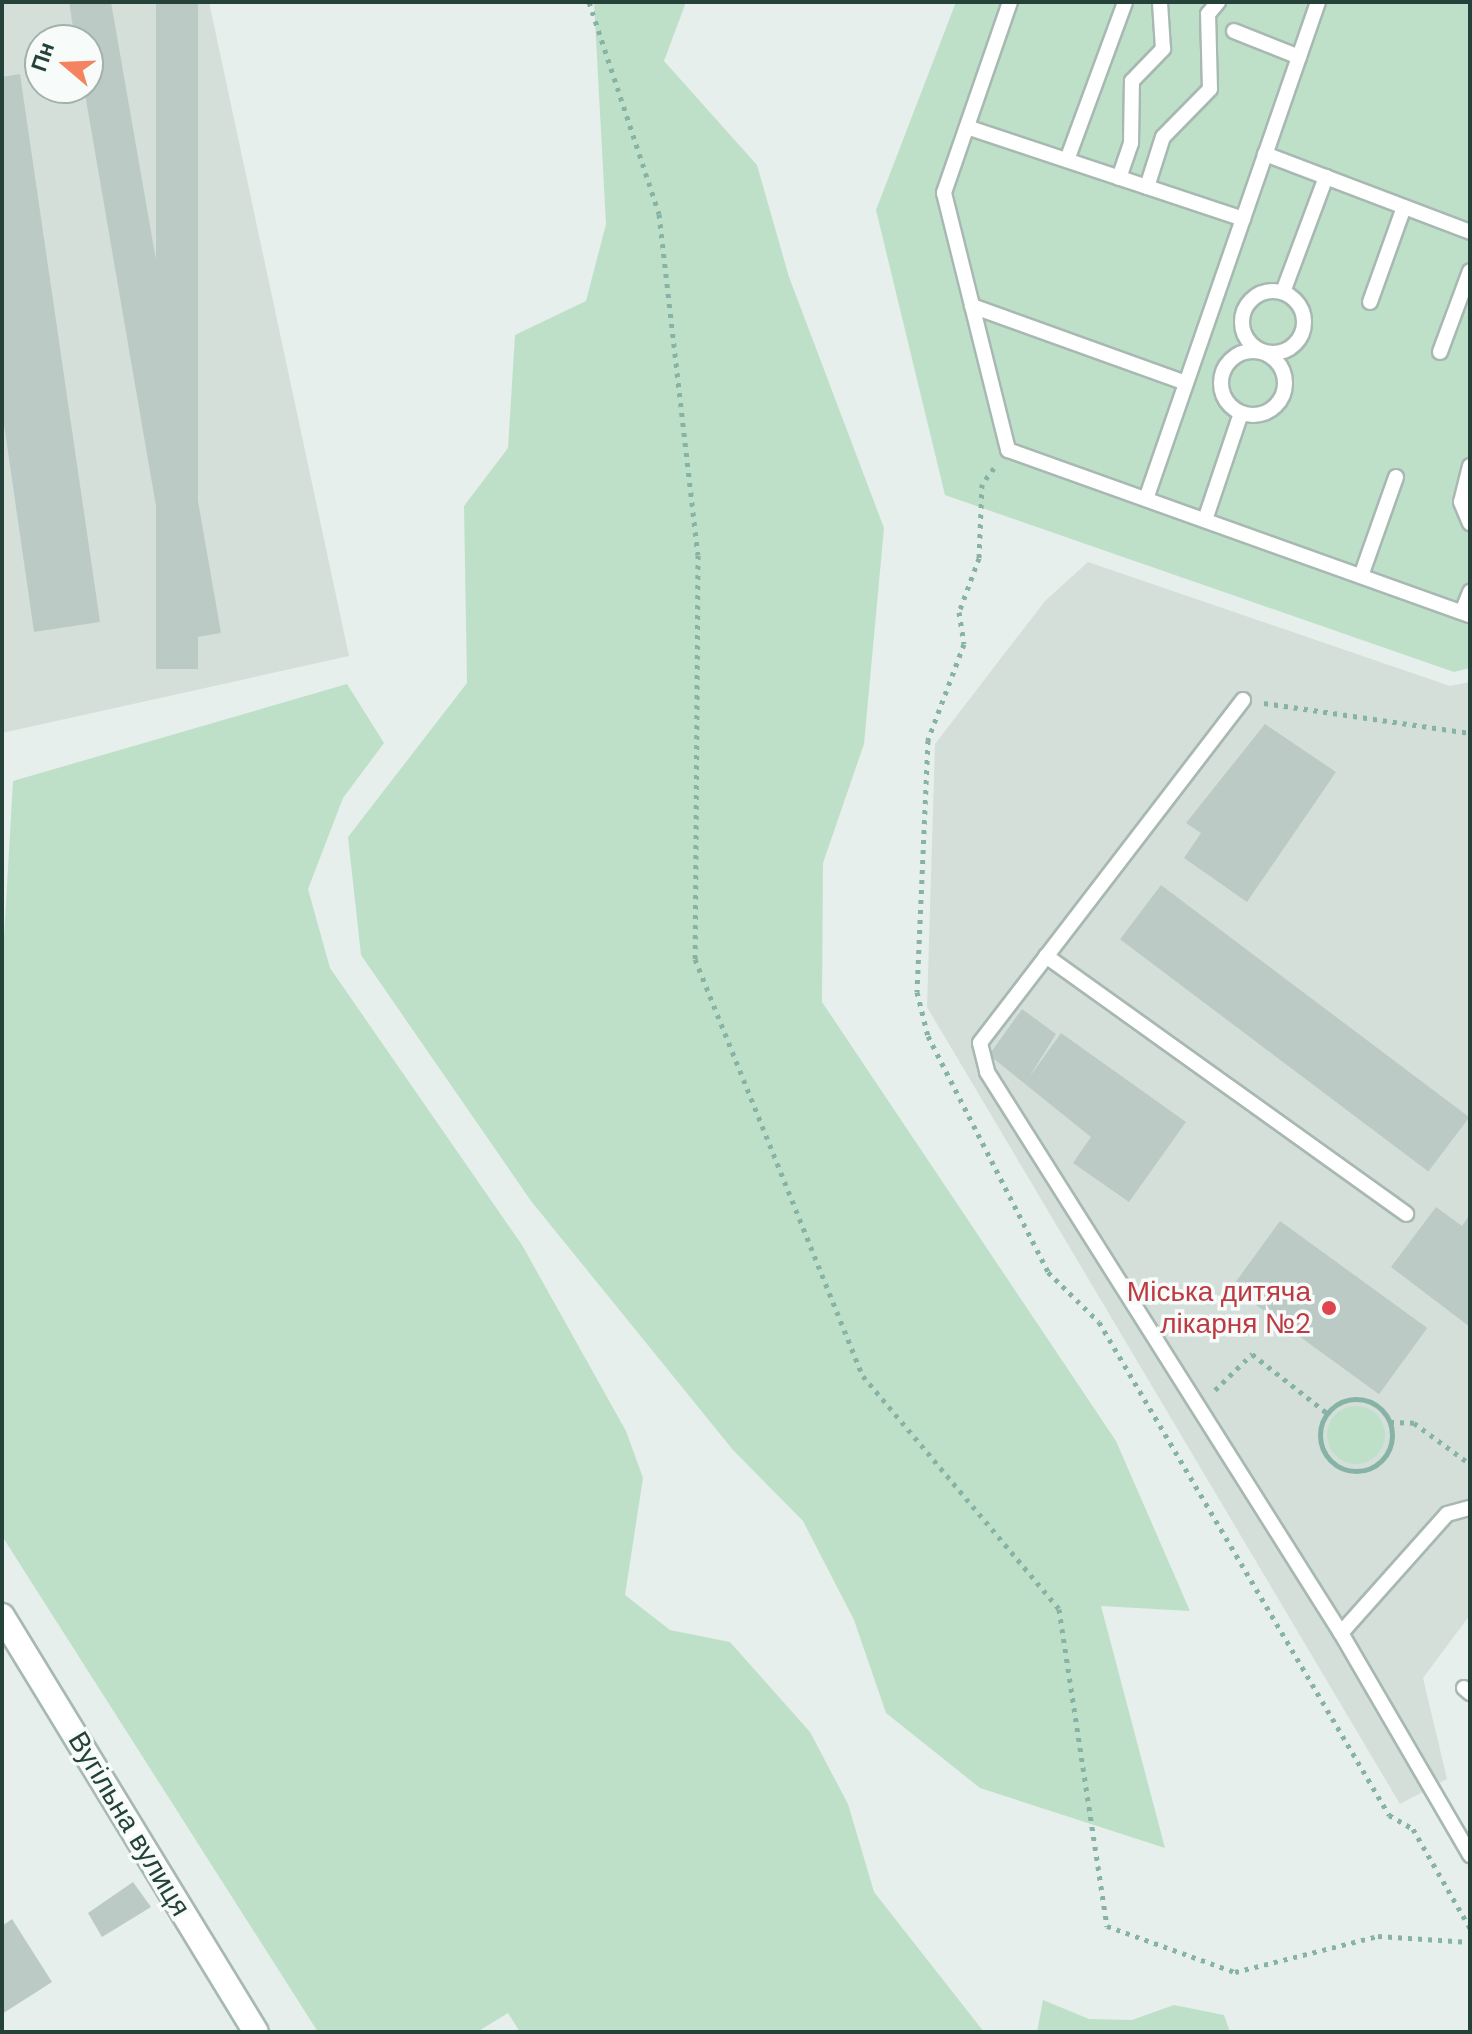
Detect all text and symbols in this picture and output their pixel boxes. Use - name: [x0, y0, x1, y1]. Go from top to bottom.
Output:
- north arrow: [24, 24, 104, 104]
- text: Пн: [24, 38, 61, 75]
- place label: Міська дитяча лікарня №2: [1127, 1275, 1311, 1341]
- marker: Міська дитяча лікарня №2: [1318, 1297, 1340, 1319]
- street label: Вугільна вулиця: [61, 1726, 197, 1922]

